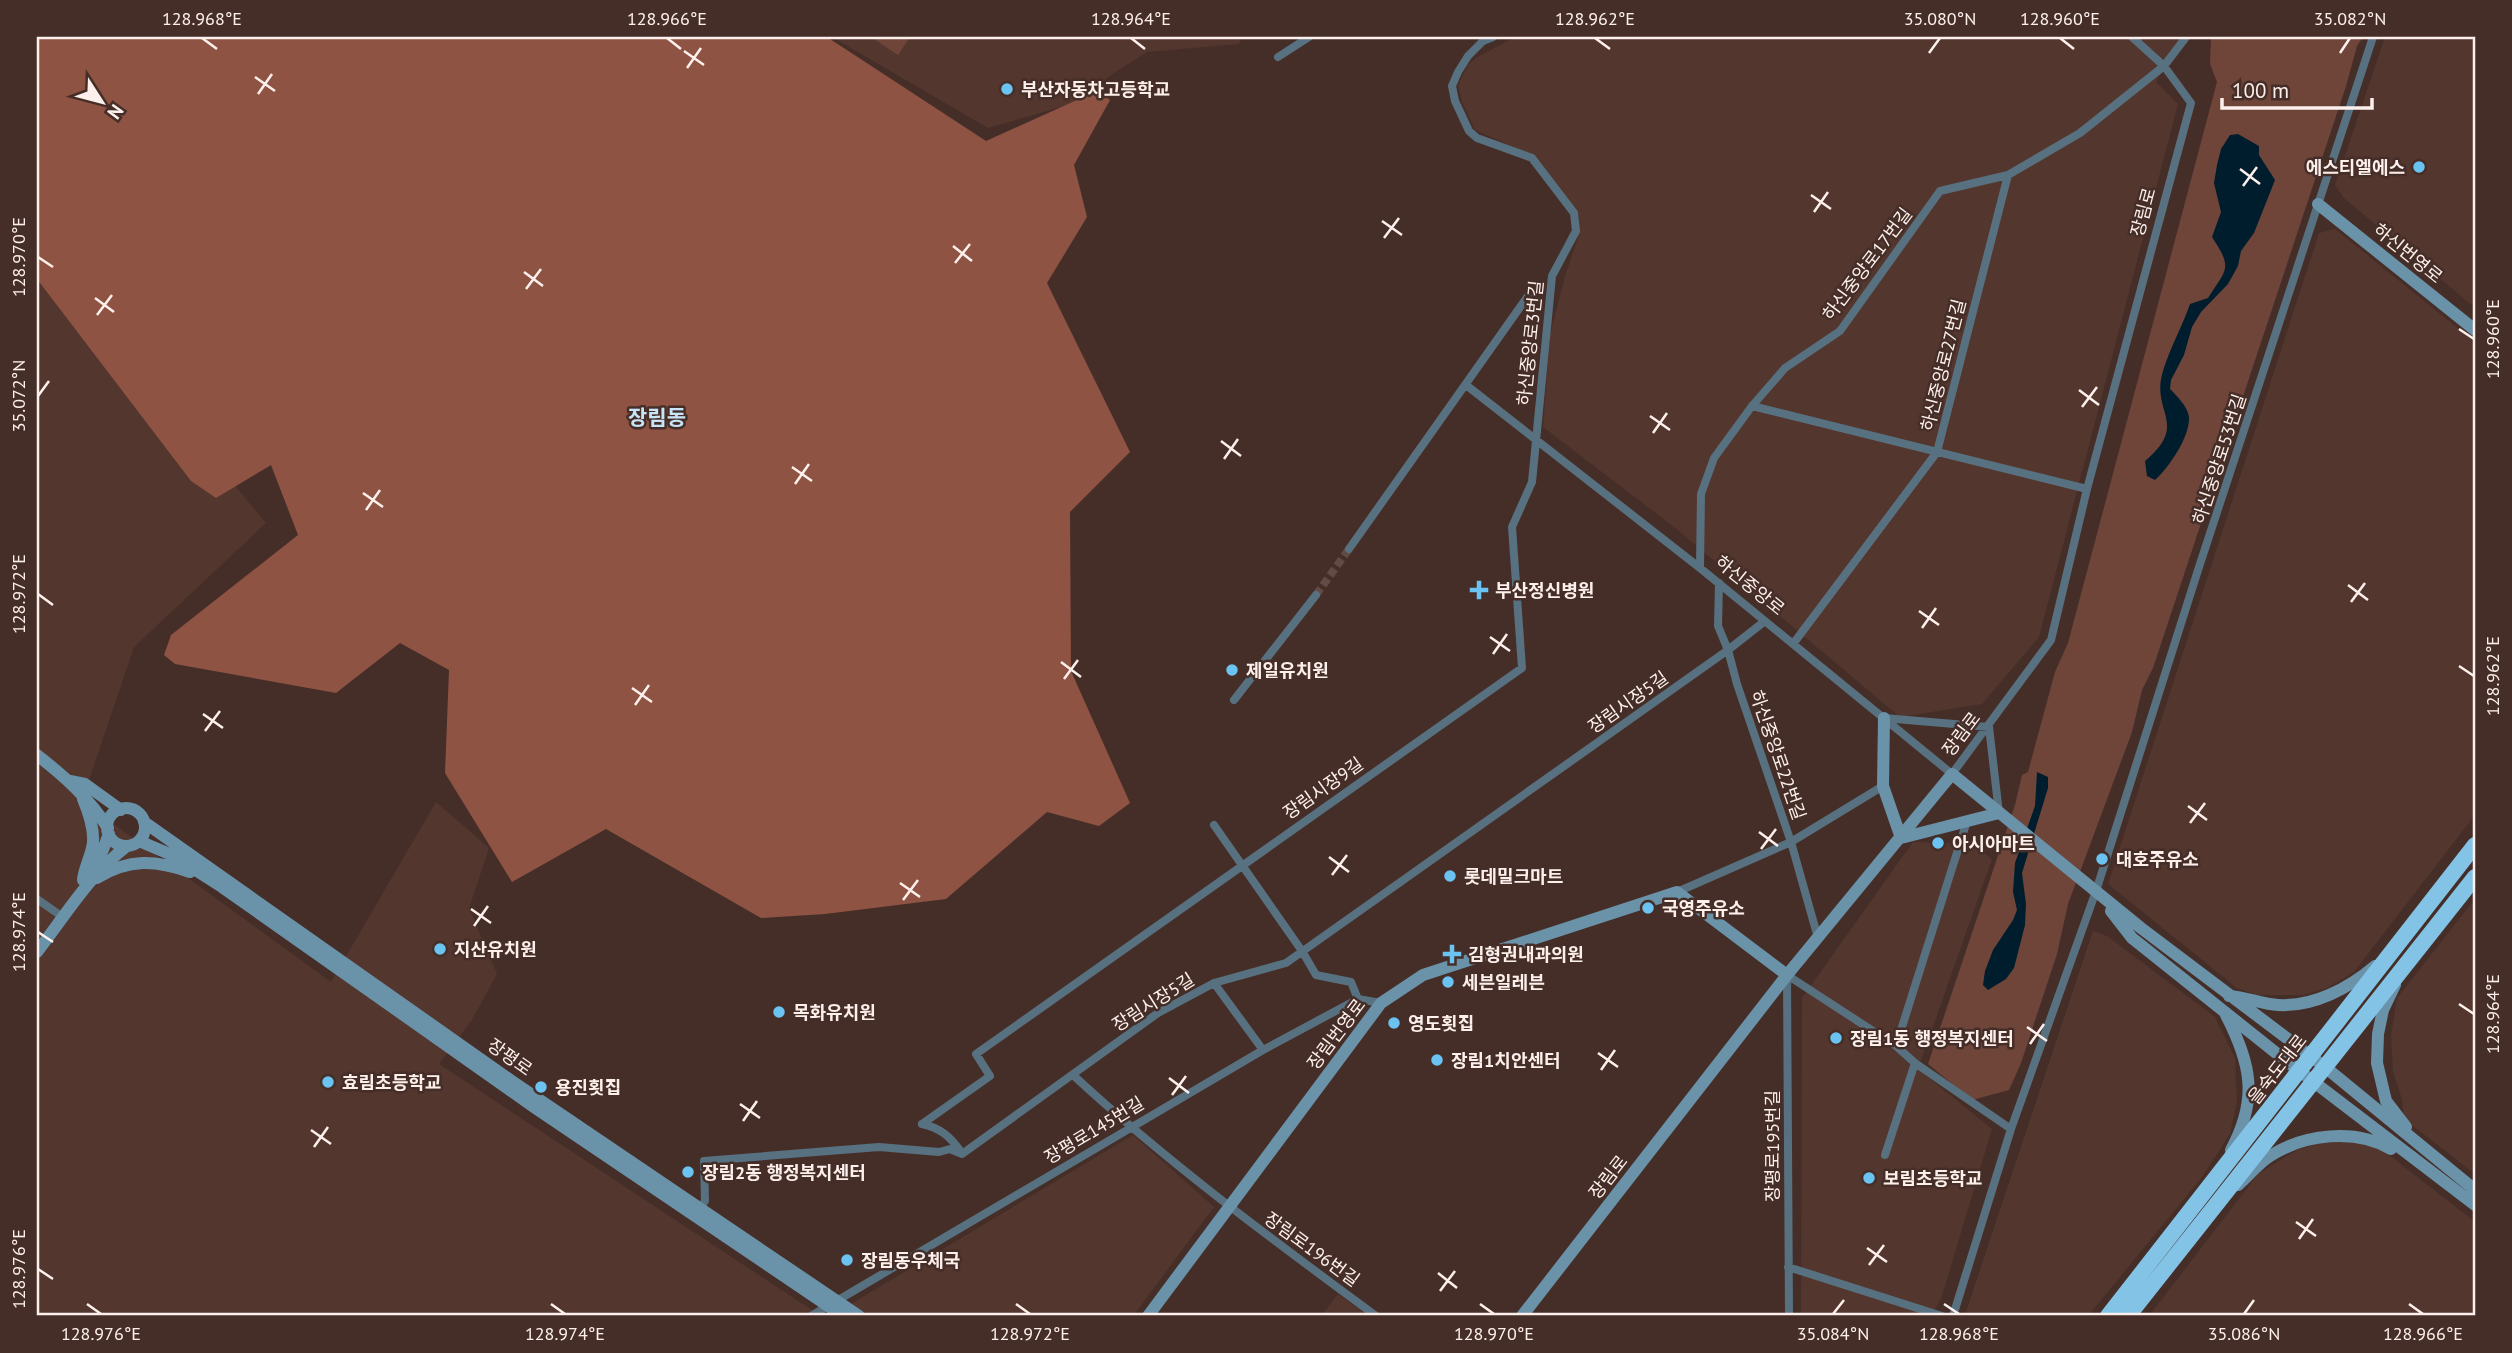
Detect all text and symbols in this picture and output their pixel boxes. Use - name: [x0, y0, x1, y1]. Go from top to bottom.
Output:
- text: 128.968°E: [162, 7, 242, 30]
- text: 128.966°E: [627, 7, 707, 30]
- text: 128.964°E: [1091, 7, 1171, 30]
- text: 128.962°E: [1555, 7, 1635, 30]
- text: 35.080°N: [1904, 7, 1976, 30]
- text: 128.960°E: [2020, 7, 2100, 30]
- text: 35.082°N: [2314, 7, 2386, 30]
- north arrow: [66, 66, 136, 136]
- scale bar: [2222, 66, 2372, 110]
- text: 100 m: [2232, 77, 2289, 104]
- place label: 부산자동차고등학교: [1021, 78, 1170, 101]
- marker: 부산자동차고등학교: [999, 81, 1015, 97]
- text: N: [102, 100, 129, 124]
- place label: 에스티엘에스: [2306, 156, 2405, 179]
- marker: 에스티엘에스: [2411, 159, 2427, 175]
- street label: 장림로: [2125, 185, 2161, 239]
- street label: 하신중앙로17번길: [1817, 203, 1917, 325]
- text: 128.970°E: [7, 217, 30, 297]
- street label: 하신번영로: [2369, 218, 2447, 288]
- street label: 하신중앙로3번길: [1512, 279, 1548, 407]
- street label: 하신중앙로27번길: [1915, 296, 1971, 434]
- text: 128.960°E: [2481, 299, 2504, 379]
- text: 35.072°N: [7, 360, 30, 432]
- street label: 하신중앙로53번길: [2187, 391, 2251, 527]
- district label: 장림동: [628, 404, 686, 431]
- street label: 하신중앙로: [1711, 550, 1789, 620]
- text: 128.972°E: [7, 554, 30, 634]
- place label: 부산정신병원: [1495, 579, 1594, 602]
- marker: 부산정신병원: [1469, 580, 1489, 600]
- text: 128.962°E: [2481, 636, 2504, 716]
- place label: 제일유치원: [1246, 659, 1329, 682]
- marker: 제일유치원: [1224, 662, 1240, 678]
- street label: 장림시장5길: [1583, 666, 1673, 738]
- street label: 하신중앙로22번길: [1745, 687, 1811, 823]
- street label: 장림로: [1937, 707, 1985, 761]
- street label: 장림시장9길: [1278, 752, 1368, 824]
- place label: 아시아마트: [1952, 832, 2035, 855]
- marker: 아시아마트: [1930, 835, 1946, 851]
- place label: 대호주유소: [2116, 848, 2199, 871]
- marker: 대호주유소: [2094, 851, 2110, 867]
- place label: 롯데밀크마트: [1464, 865, 1563, 888]
- marker: 롯데밀크마트: [1442, 868, 1458, 884]
- text: 128.974°E: [7, 892, 30, 972]
- place label: 국영주유소: [1662, 897, 1745, 920]
- marker: 국영주유소: [1640, 900, 1656, 916]
- place label: 지산유치원: [454, 938, 537, 961]
- marker: 지산유치원: [432, 941, 448, 957]
- place label: 김형권내과의원: [1468, 943, 1584, 966]
- marker: 김형권내과의원: [1442, 944, 1462, 964]
- street label: 장림시장5길: [1108, 968, 1198, 1036]
- place label: 세븐일레븐: [1462, 971, 1545, 994]
- marker: 세븐일레븐: [1440, 974, 1456, 990]
- text: 128.964°E: [2481, 974, 2504, 1054]
- street label: 장림번영로: [1302, 994, 1370, 1074]
- place label: 목화유치원: [793, 1001, 876, 1024]
- marker: 목화유치원: [771, 1004, 787, 1020]
- place label: 영도횟집: [1408, 1012, 1474, 1035]
- marker: 영도횟집: [1386, 1015, 1402, 1031]
- place label: 장림1동 행정복지센터: [1850, 1027, 2014, 1050]
- street label: 을숙도대로: [2242, 1029, 2312, 1109]
- marker: 장림1동 행정복지센터: [1828, 1030, 1844, 1046]
- street label: 장평로: [483, 1033, 537, 1081]
- place label: 장림1치안센터: [1451, 1049, 1561, 1072]
- marker: 장림1치안센터: [1429, 1052, 1445, 1068]
- place label: 효림초등학교: [342, 1071, 441, 1094]
- marker: 효림초등학교: [320, 1074, 336, 1090]
- place label: 용진횟집: [555, 1076, 621, 1099]
- marker: 용진횟집: [533, 1079, 549, 1095]
- street label: 장평로195번길: [1761, 1090, 1784, 1202]
- street label: 장평로145번길: [1040, 1091, 1148, 1169]
- street label: 장림로: [1584, 1150, 1632, 1204]
- place label: 장림2동 행정복지센터: [702, 1161, 866, 1184]
- marker: 장림2동 행정복지센터: [680, 1164, 696, 1180]
- place label: 보림초등학교: [1883, 1167, 1982, 1190]
- marker: 보림초등학교: [1861, 1170, 1877, 1186]
- street label: 장림로196번길: [1260, 1207, 1364, 1291]
- text: 128.976°E: [7, 1229, 30, 1309]
- place label: 장림동우체국: [861, 1249, 960, 1272]
- marker: 장림동우체국: [839, 1252, 855, 1268]
- text: 128.976°E: [61, 1322, 141, 1345]
- text: 128.974°E: [525, 1322, 605, 1345]
- text: 128.972°E: [990, 1322, 1070, 1345]
- text: 128.970°E: [1454, 1322, 1534, 1345]
- text: 35.084°N: [1797, 1322, 1869, 1345]
- text: 128.968°E: [1919, 1322, 1999, 1345]
- text: 35.086°N: [2208, 1322, 2280, 1345]
- text: 128.966°E: [2383, 1322, 2463, 1345]

